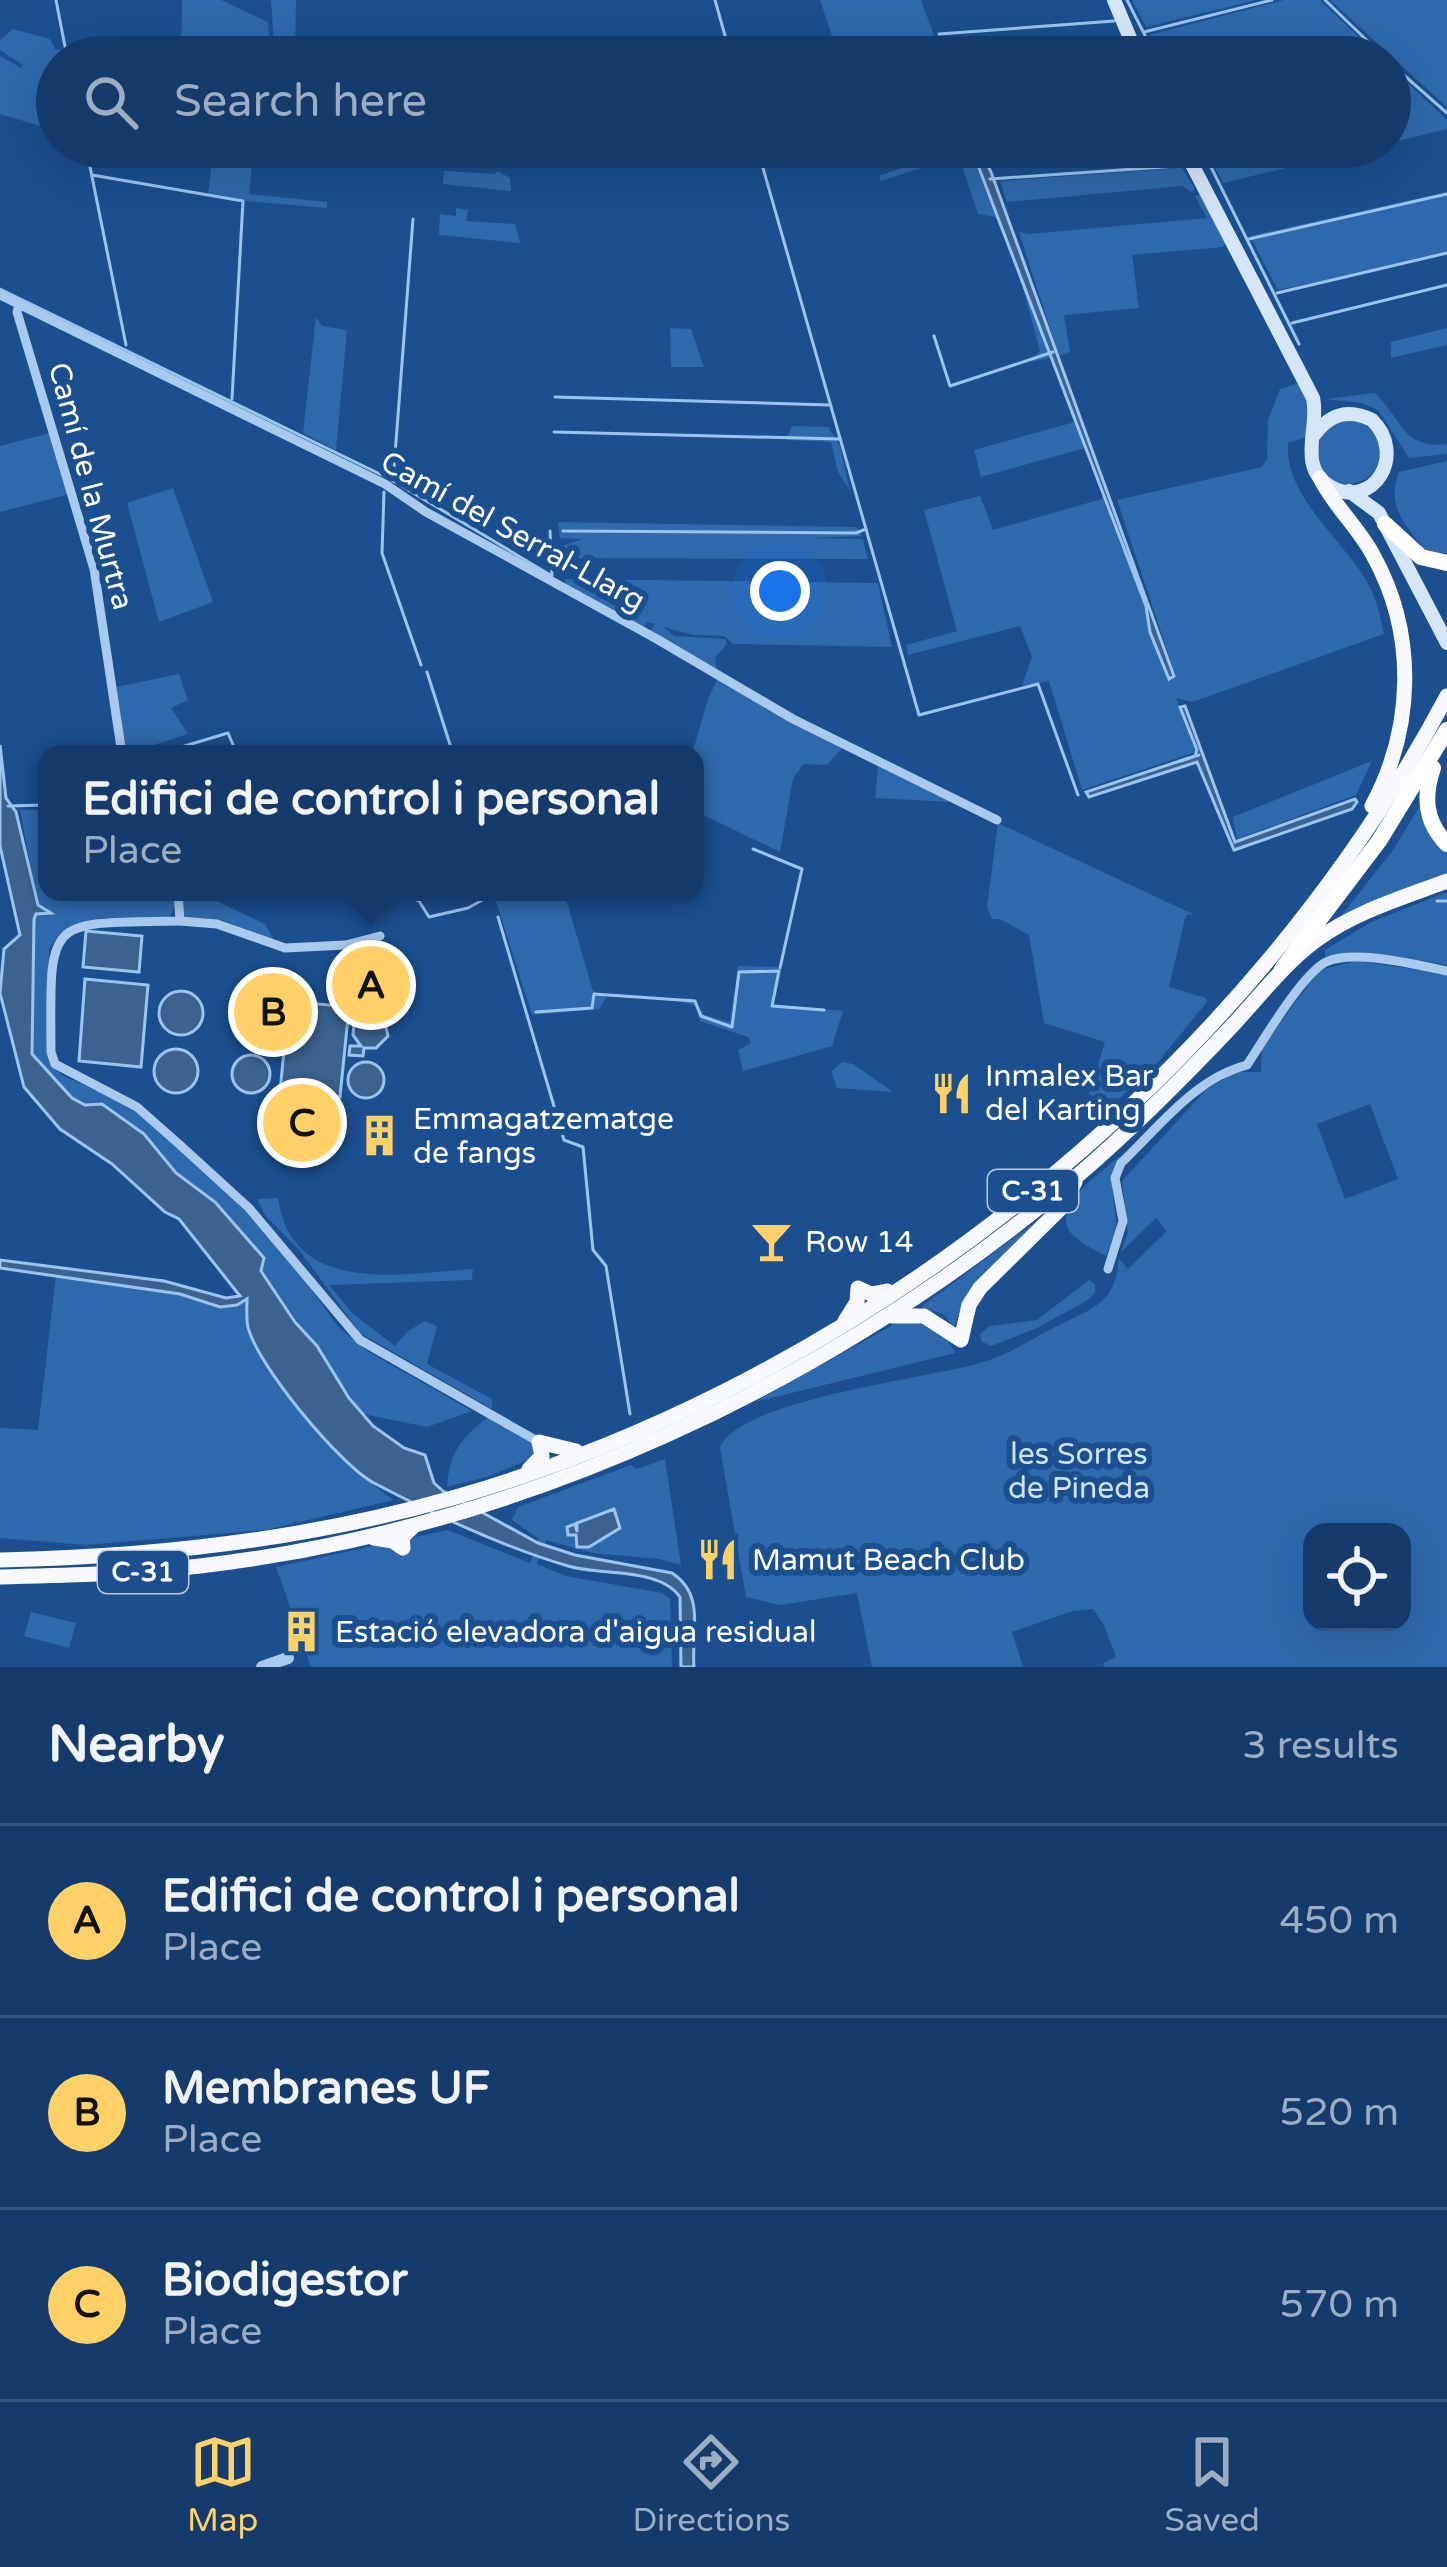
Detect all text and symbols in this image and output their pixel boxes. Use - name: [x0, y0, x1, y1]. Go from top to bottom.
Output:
- search box: [36, 36, 1411, 168]
- icon: search: [78, 69, 144, 135]
- text: Search here: [174, 75, 427, 129]
- street label: Camí de la Murtra: [40, 358, 141, 614]
- street label: Camí del Serral-Llarg: [374, 443, 651, 619]
- your location: [750, 561, 810, 621]
- popup: [38, 745, 704, 901]
- text: Edifici de control i personal: [82, 773, 660, 827]
- text: Place: [82, 827, 182, 874]
- pin: A: [332, 940, 410, 1030]
- pin: B: [234, 967, 312, 1057]
- place label: Inmalex Bar del Karting: [985, 1058, 1154, 1129]
- restaurant icon: Inmalex Bar del Karting: [928, 1070, 974, 1116]
- pin: C: [263, 1078, 341, 1168]
- place label: Emmagatzematge de fangs: [413, 1101, 674, 1172]
- building icon: Emmagatzematge de fangs: [356, 1113, 402, 1159]
- road number: C-31: [988, 1170, 1078, 1212]
- bar icon: Row 14: [748, 1219, 794, 1265]
- place label: Row 14: [805, 1224, 914, 1261]
- park label: les Sorres de Pineda: [1008, 1436, 1150, 1507]
- map controls: [1303, 1523, 1411, 1631]
- button: locate: [1303, 1523, 1411, 1631]
- restaurant icon: Mamut Beach Club: [695, 1537, 741, 1583]
- place label: Mamut Beach Club: [752, 1542, 1025, 1579]
- road number: C-31: [98, 1551, 188, 1593]
- building icon: Estació elevadora d'aigua residual: [278, 1609, 324, 1655]
- place label: Estació elevadora d'aigua residual: [335, 1614, 816, 1651]
- text: Nearby: [48, 1714, 225, 1776]
- text: 3 results: [1242, 1722, 1399, 1769]
- text: Edifici de control i personal: [162, 1870, 740, 1924]
- text: A: [72, 1897, 102, 1944]
- text: 450 m: [1280, 1897, 1399, 1944]
- text: Place: [162, 1924, 262, 1971]
- text: Membranes UF: [162, 2062, 490, 2116]
- text: B: [73, 2089, 101, 2136]
- text: 520 m: [1280, 2089, 1399, 2136]
- text: Place: [162, 2116, 262, 2163]
- text: Biodigestor: [162, 2254, 408, 2308]
- text: C: [73, 2281, 101, 2328]
- text: 570 m: [1280, 2281, 1399, 2328]
- text: Place: [162, 2308, 262, 2355]
- tab: Map: [187, 2429, 258, 2540]
- tab: Directions: [632, 2429, 790, 2540]
- tab: Saved: [1165, 2429, 1260, 2540]

